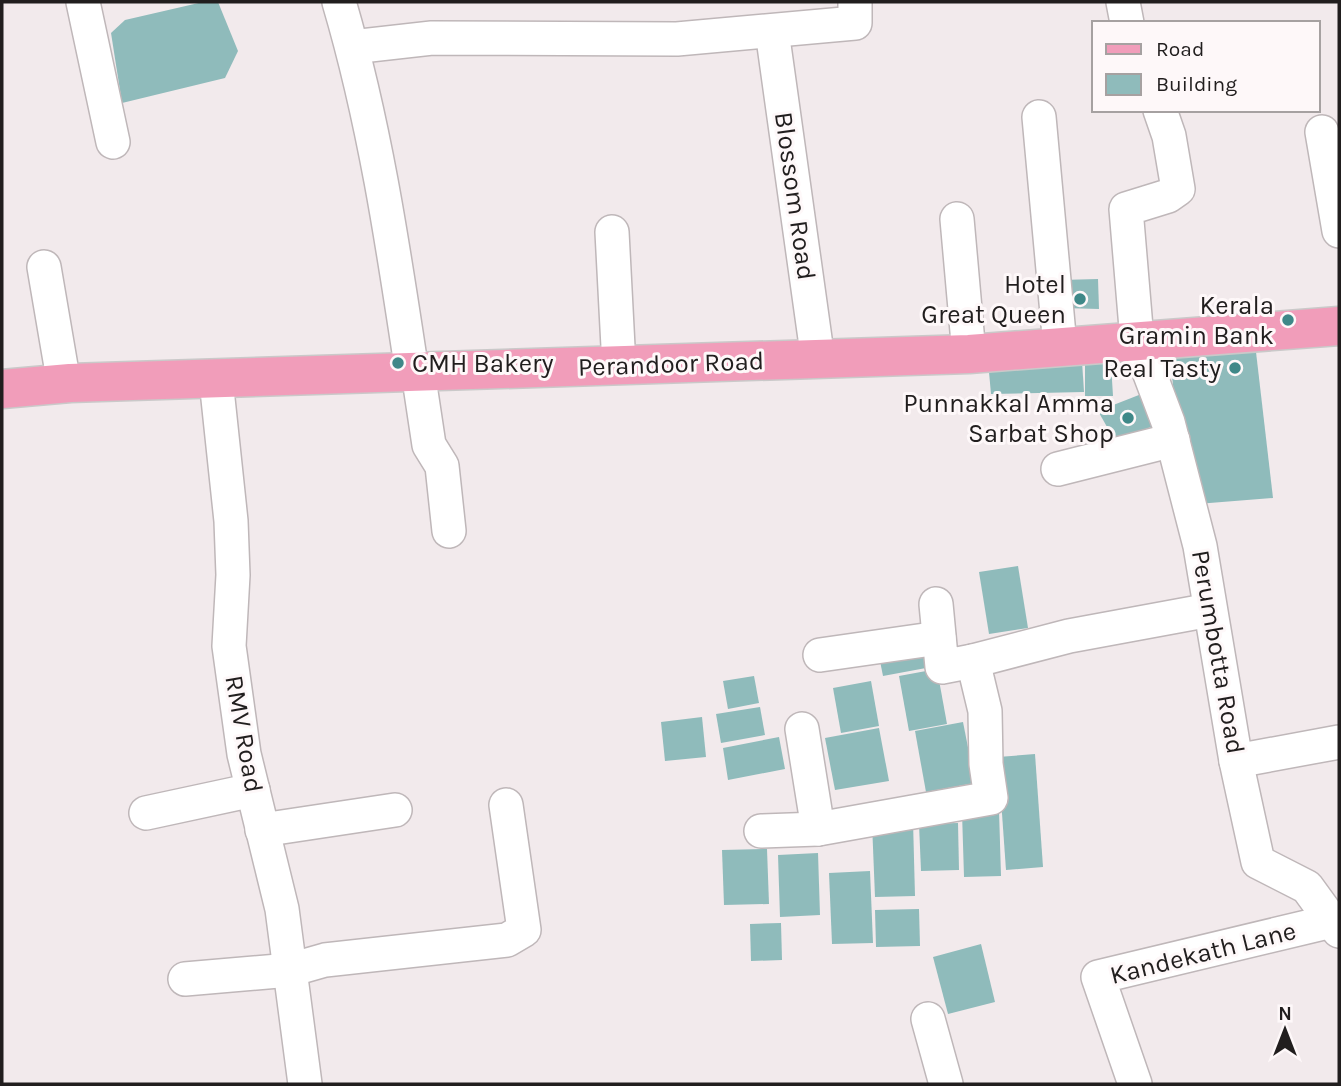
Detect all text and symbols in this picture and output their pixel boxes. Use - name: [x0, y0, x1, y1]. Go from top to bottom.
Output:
- legend: [1092, 21, 1320, 112]
- text: Road: [1156, 37, 1204, 61]
- text: Building: [1156, 72, 1237, 96]
- street label: Blossom Road: [768, 110, 822, 282]
- place label: Hotel Great Queen: [921, 269, 1066, 330]
- place label: Kerala Gramin Bank: [1119, 290, 1274, 351]
- marker: Hotel Great Queen: [1072, 291, 1088, 307]
- marker: Kerala Gramin Bank: [1280, 312, 1296, 328]
- street label: Perandoor Road: [577, 345, 765, 383]
- place label: CMH Bakery: [412, 348, 554, 379]
- place label: Real Tasty: [1103, 353, 1221, 384]
- marker: CMH Bakery: [390, 355, 406, 371]
- marker: Real Tasty: [1227, 360, 1243, 376]
- place label: Punnakkal Amma Sarbat Shop: [903, 388, 1114, 449]
- marker: Punnakkal Amma Sarbat Shop: [1120, 410, 1136, 426]
- street label: Perumbotta Road: [1185, 548, 1251, 756]
- street label: RMV Road: [218, 673, 270, 795]
- street label: Kandekath Lane: [1107, 915, 1299, 991]
- north arrow: [1250, 995, 1320, 1065]
- text: N: [1278, 1003, 1292, 1025]

